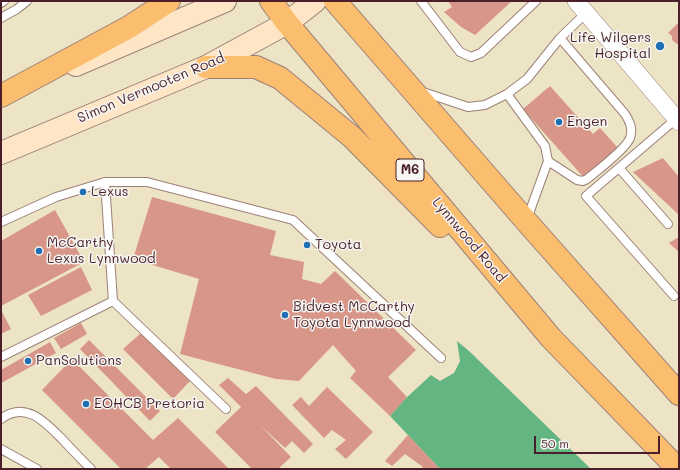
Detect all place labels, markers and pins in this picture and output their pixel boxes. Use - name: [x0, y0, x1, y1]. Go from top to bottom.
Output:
- place label: Life Wilgers Hospital: [570, 30, 651, 62]
- marker: Life Wilgers Hospital: [654, 40, 666, 52]
- place label: Engen: [567, 114, 607, 130]
- marker: Engen: [554, 117, 564, 127]
- place label: Lexus: [91, 184, 129, 200]
- marker: Lexus: [78, 187, 88, 197]
- place label: McCarthy Lexus Lynnwood: [47, 235, 156, 268]
- place label: Toyota: [315, 237, 362, 253]
- marker: Toyota: [302, 240, 312, 250]
- marker: McCarthy Lexus Lynnwood: [34, 246, 44, 256]
- place label: Bidvest McCarthy Toyota Lynnwood: [293, 299, 415, 332]
- marker: Bidvest McCarthy Toyota Lynnwood: [280, 310, 290, 320]
- place label: PanSolutions: [36, 353, 122, 369]
- marker: PanSolutions: [23, 356, 33, 366]
- place label: EOHCB Pretoria: [94, 396, 205, 412]
- marker: EOHCB Pretoria: [81, 399, 91, 409]

